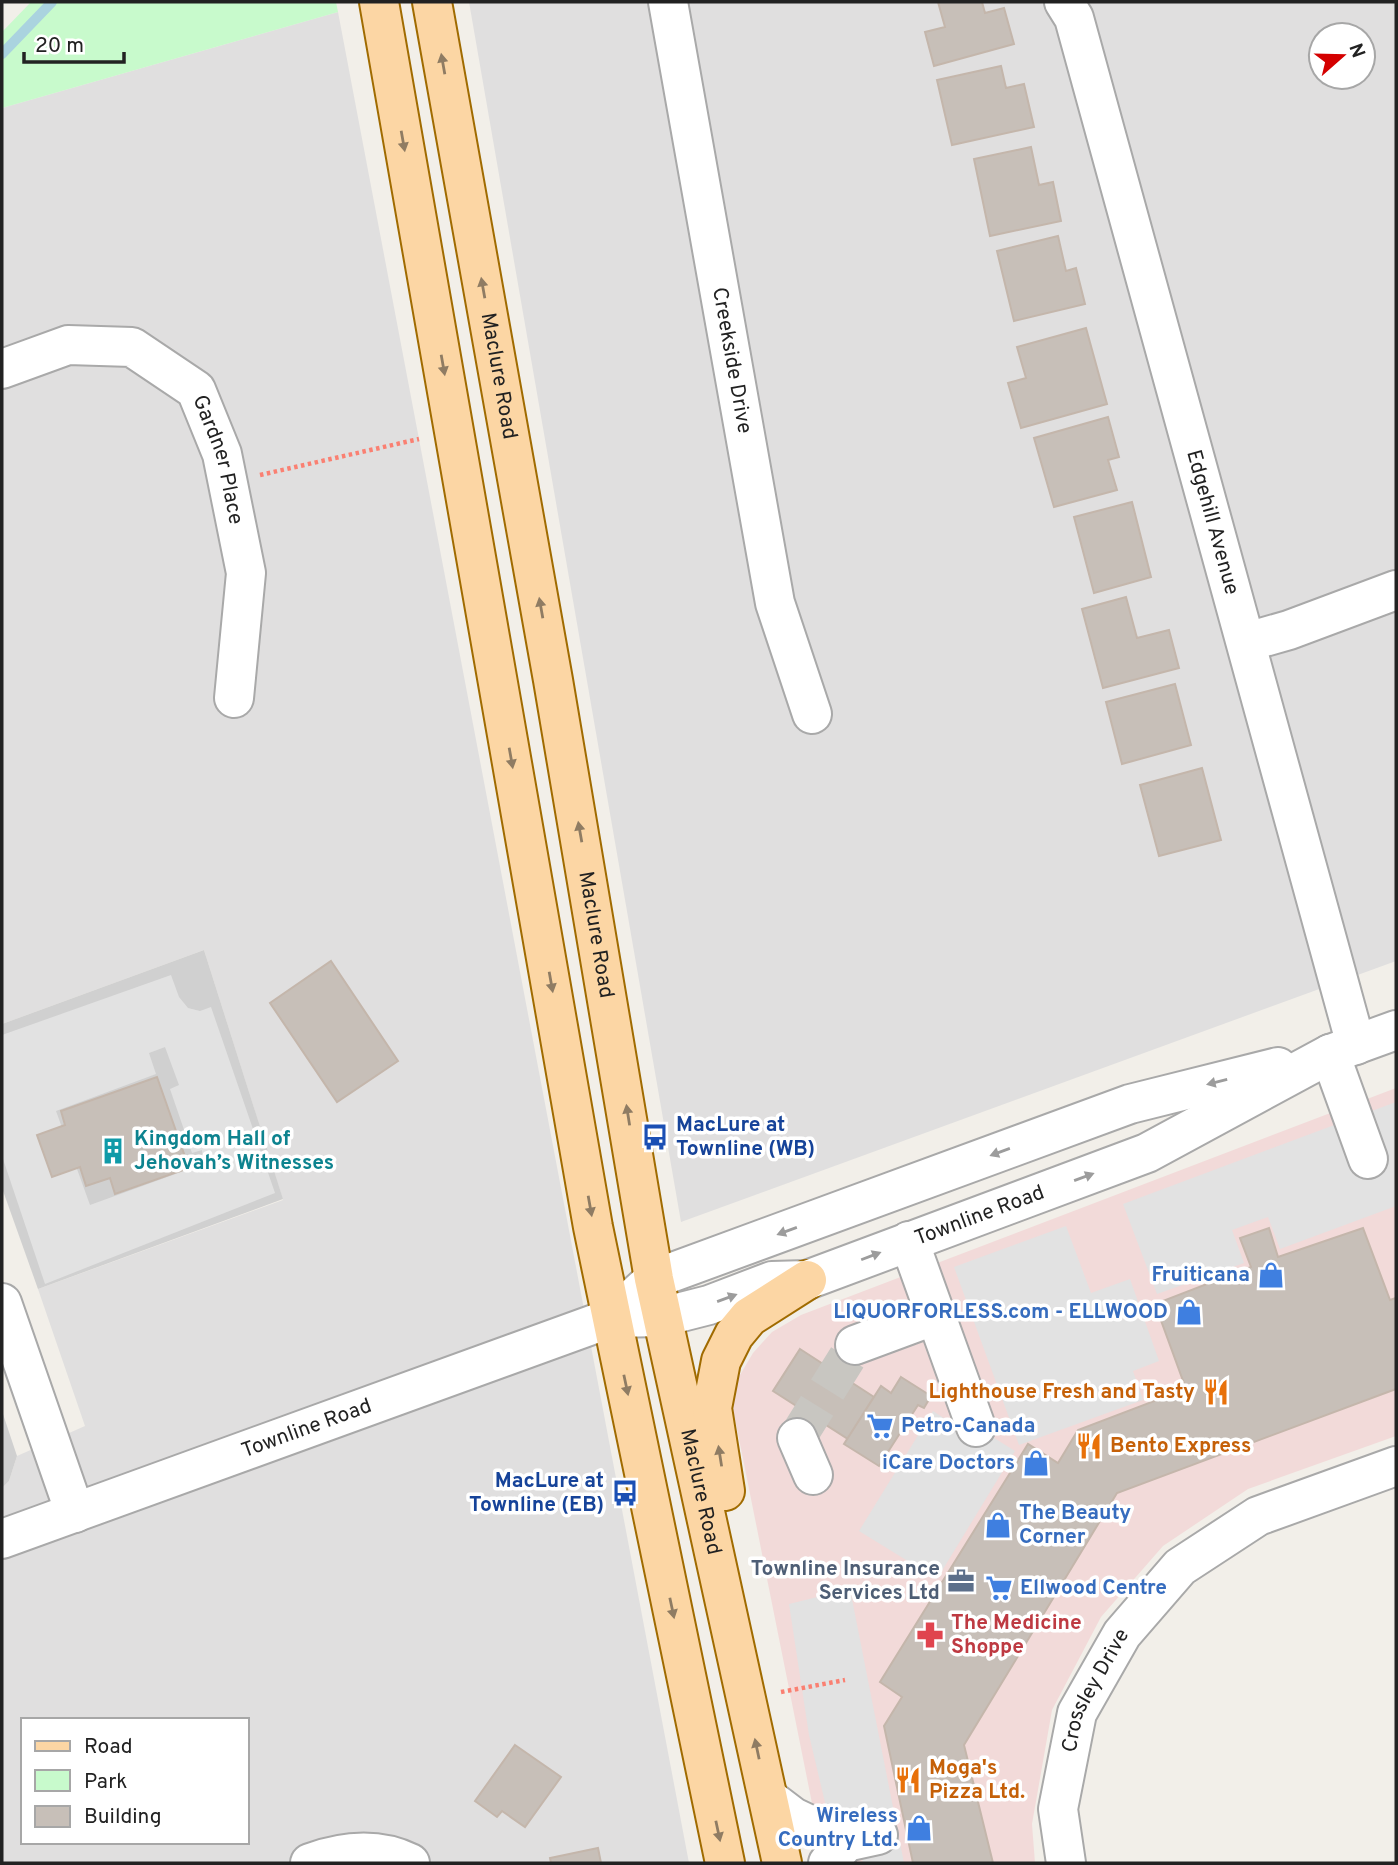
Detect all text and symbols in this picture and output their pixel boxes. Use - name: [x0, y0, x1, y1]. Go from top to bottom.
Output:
- scale bar: [24, 21, 124, 65]
- north arrow: [1307, 21, 1377, 91]
- text: 20 m: [35, 33, 84, 60]
- text: N: [1342, 40, 1370, 61]
- one-way arrow: [437, 53, 448, 75]
- one-way arrow: [398, 130, 409, 152]
- one-way arrow: [477, 277, 488, 299]
- street label: Creekside Drive: [706, 285, 758, 436]
- street label: Maclure Road: [474, 311, 523, 442]
- one-way arrow: [438, 355, 449, 377]
- street label: Gardner Place: [186, 391, 249, 527]
- street label: Edgehill Avenue: [1180, 447, 1245, 598]
- one-way arrow: [535, 597, 546, 619]
- one-way arrow: [506, 747, 517, 769]
- one-way arrow: [574, 821, 585, 843]
- street label: Maclure Road: [572, 869, 620, 1000]
- one-way arrow: [545, 971, 556, 993]
- one-way arrow: [1205, 1077, 1227, 1088]
- one-way arrow: [622, 1104, 633, 1126]
- place label: MacLure at Townline (WB): [676, 1112, 815, 1163]
- bus stop icon: MacLure at Townline (WB): [640, 1122, 670, 1152]
- place label: Kingdom Hall of Jehovah’s Witnesses: [134, 1126, 334, 1177]
- building icon: Kingdom Hall of Jehovah’s Witnesses: [98, 1136, 128, 1166]
- one-way arrow: [990, 1147, 1011, 1158]
- one-way arrow: [1074, 1171, 1095, 1182]
- street label: Townline Road: [911, 1179, 1048, 1252]
- one-way arrow: [585, 1196, 596, 1218]
- one-way arrow: [776, 1226, 797, 1237]
- one-way arrow: [860, 1250, 881, 1261]
- shop icon: Fruiticana: [1256, 1260, 1286, 1290]
- place label: Fruiticana: [1151, 1262, 1250, 1289]
- one-way arrow: [717, 1292, 738, 1303]
- shop icon: LIQUORFORLESS.com - ELLWOOD: [1174, 1297, 1204, 1327]
- place label: LIQUORFORLESS.com - ELLWOOD: [833, 1299, 1168, 1326]
- one-way arrow: [620, 1374, 631, 1396]
- restaurant icon: Lighthouse Fresh and Tasty: [1201, 1377, 1231, 1407]
- place label: Lighthouse Fresh and Tasty: [928, 1379, 1195, 1406]
- street label: Townline Road: [238, 1392, 375, 1464]
- supermarket icon: Petro-Canada: [865, 1411, 895, 1441]
- place label: Petro-Canada: [901, 1413, 1035, 1440]
- street label: Maclure Road: [674, 1426, 728, 1557]
- restaurant icon: Bento Express: [1074, 1431, 1104, 1461]
- place label: Bento Express: [1110, 1433, 1251, 1460]
- one-way arrow: [714, 1445, 725, 1467]
- shop icon: iCare Doctors: [1021, 1448, 1051, 1478]
- place label: iCare Doctors: [882, 1450, 1015, 1477]
- place label: MacLure at Townline (EB): [469, 1468, 604, 1519]
- bus stop icon: MacLure at Townline (EB): [610, 1478, 640, 1508]
- place label: The Beauty Corner: [1019, 1500, 1131, 1551]
- shop icon: The Beauty Corner: [983, 1510, 1013, 1540]
- place label: Townline Insurance Services Ltd: [751, 1556, 940, 1607]
- office icon: Townline Insurance Services Ltd: [946, 1566, 976, 1596]
- supermarket icon: Ellwood Centre: [984, 1573, 1014, 1603]
- place label: Ellwood Centre: [1020, 1575, 1167, 1602]
- one-way arrow: [666, 1597, 677, 1619]
- place label: The Medicine Shoppe: [951, 1610, 1082, 1661]
- pharmacy icon: The Medicine Shoppe: [915, 1620, 945, 1650]
- street label: Crossley Drive: [1056, 1624, 1136, 1755]
- legend: [21, 1718, 248, 1844]
- text: Road: [84, 1734, 133, 1761]
- one-way arrow: [751, 1738, 762, 1760]
- place label: Moga's Pizza Ltd.: [929, 1755, 1025, 1806]
- restaurant icon: Moga's Pizza Ltd.: [893, 1765, 923, 1795]
- text: Park: [84, 1769, 127, 1796]
- place label: Wireless Country Ltd.: [778, 1803, 898, 1854]
- text: Building: [84, 1804, 162, 1831]
- shop icon: Wireless Country Ltd.: [904, 1813, 934, 1843]
- one-way arrow: [713, 1820, 724, 1842]

